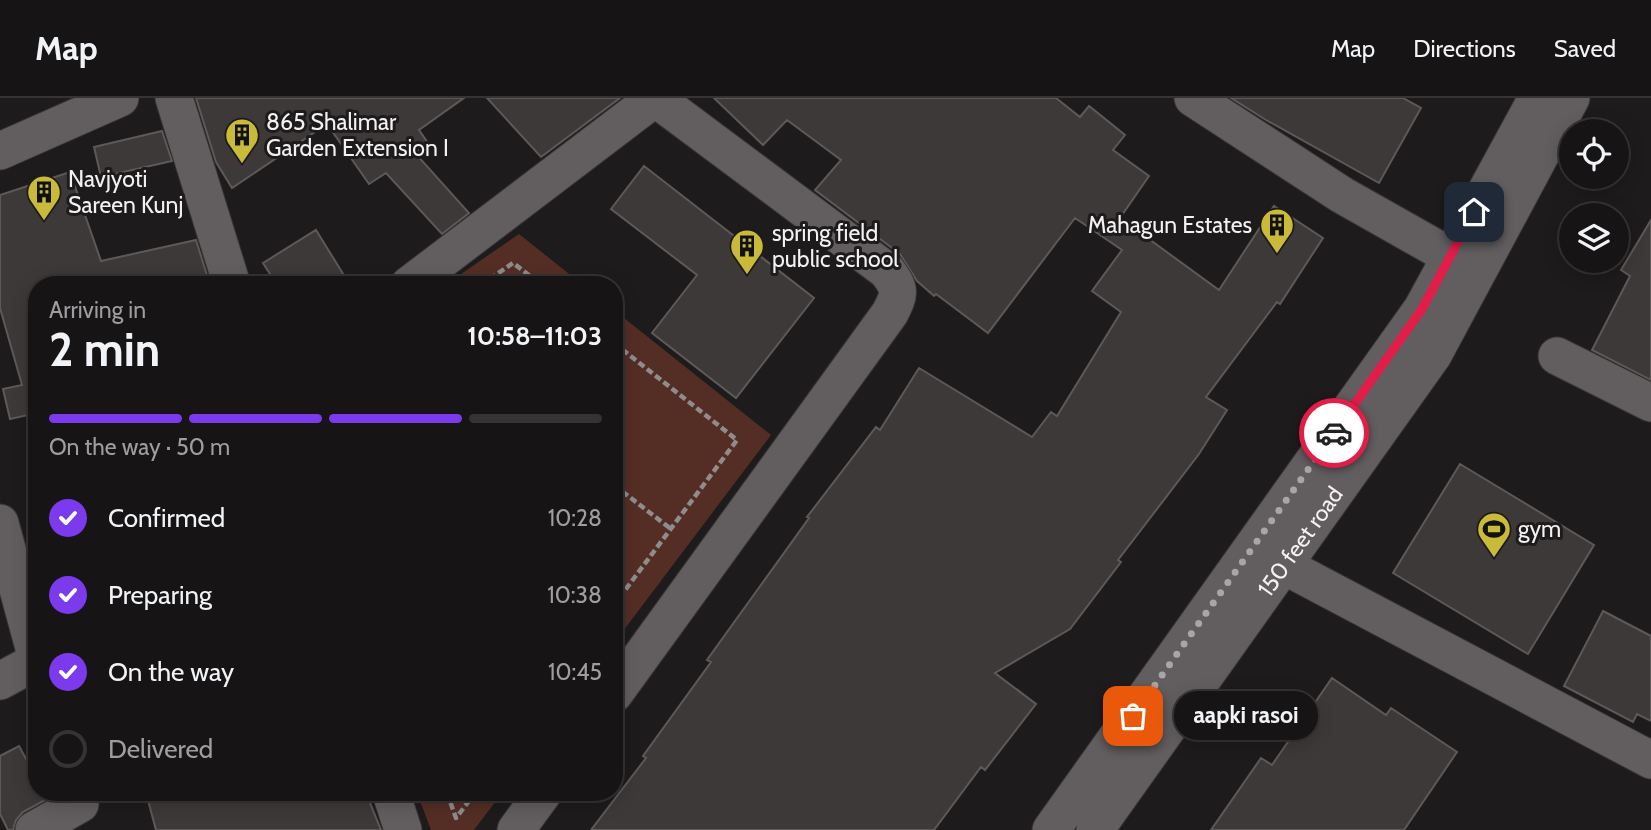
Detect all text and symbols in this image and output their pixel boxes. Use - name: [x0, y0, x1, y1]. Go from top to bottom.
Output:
- text: Map: [35, 28, 98, 68]
- text: Map: [1331, 34, 1375, 63]
- text: Directions: [1413, 34, 1516, 63]
- text: Saved: [1554, 34, 1616, 63]
- place label: 865 Shalimar Garden Extension I: [266, 108, 449, 162]
- building icon: 865 Shalimar Garden Extension I: [223, 116, 261, 165]
- map controls: [1559, 119, 1629, 273]
- button: locate: [1559, 119, 1629, 189]
- place label: Navjyoti Sareen Kunj: [68, 165, 183, 219]
- building icon: Navjyoti Sareen Kunj: [25, 173, 63, 222]
- pin: [1444, 182, 1504, 242]
- icon: home: [1455, 193, 1493, 231]
- button: layers: [1559, 203, 1629, 273]
- building icon: Mahagun Estates: [1258, 206, 1296, 255]
- place label: Mahagun Estates: [1088, 211, 1252, 239]
- place label: spring field public school: [772, 219, 899, 273]
- building icon: spring field public school: [728, 227, 766, 276]
- text: Arriving in: [49, 296, 146, 324]
- text: 10:58–11:03: [467, 320, 602, 352]
- text: 2 min: [49, 322, 160, 378]
- courier: [1299, 398, 1369, 468]
- icon: car: [1315, 414, 1353, 452]
- text: On the way · 50 m: [49, 433, 230, 461]
- street label: 150 feet road: [1252, 481, 1349, 602]
- icon: check: [49, 499, 87, 537]
- text: Confirmed: [108, 502, 225, 534]
- text: 10:28: [548, 504, 602, 532]
- sports icon: gym: [1475, 510, 1513, 559]
- place label: gym: [1518, 515, 1561, 543]
- icon: check: [49, 576, 87, 614]
- text: Preparing: [108, 579, 212, 611]
- text: 10:38: [547, 581, 602, 609]
- icon: check: [49, 653, 87, 691]
- text: On the way: [108, 656, 234, 688]
- text: 10:45: [548, 658, 602, 686]
- pin: [1103, 686, 1163, 746]
- callout: aapki rasoi: [1175, 692, 1318, 740]
- icon: bag: [1114, 697, 1152, 735]
- text: aapki rasoi: [1193, 701, 1299, 729]
- text: Delivered: [108, 733, 213, 765]

